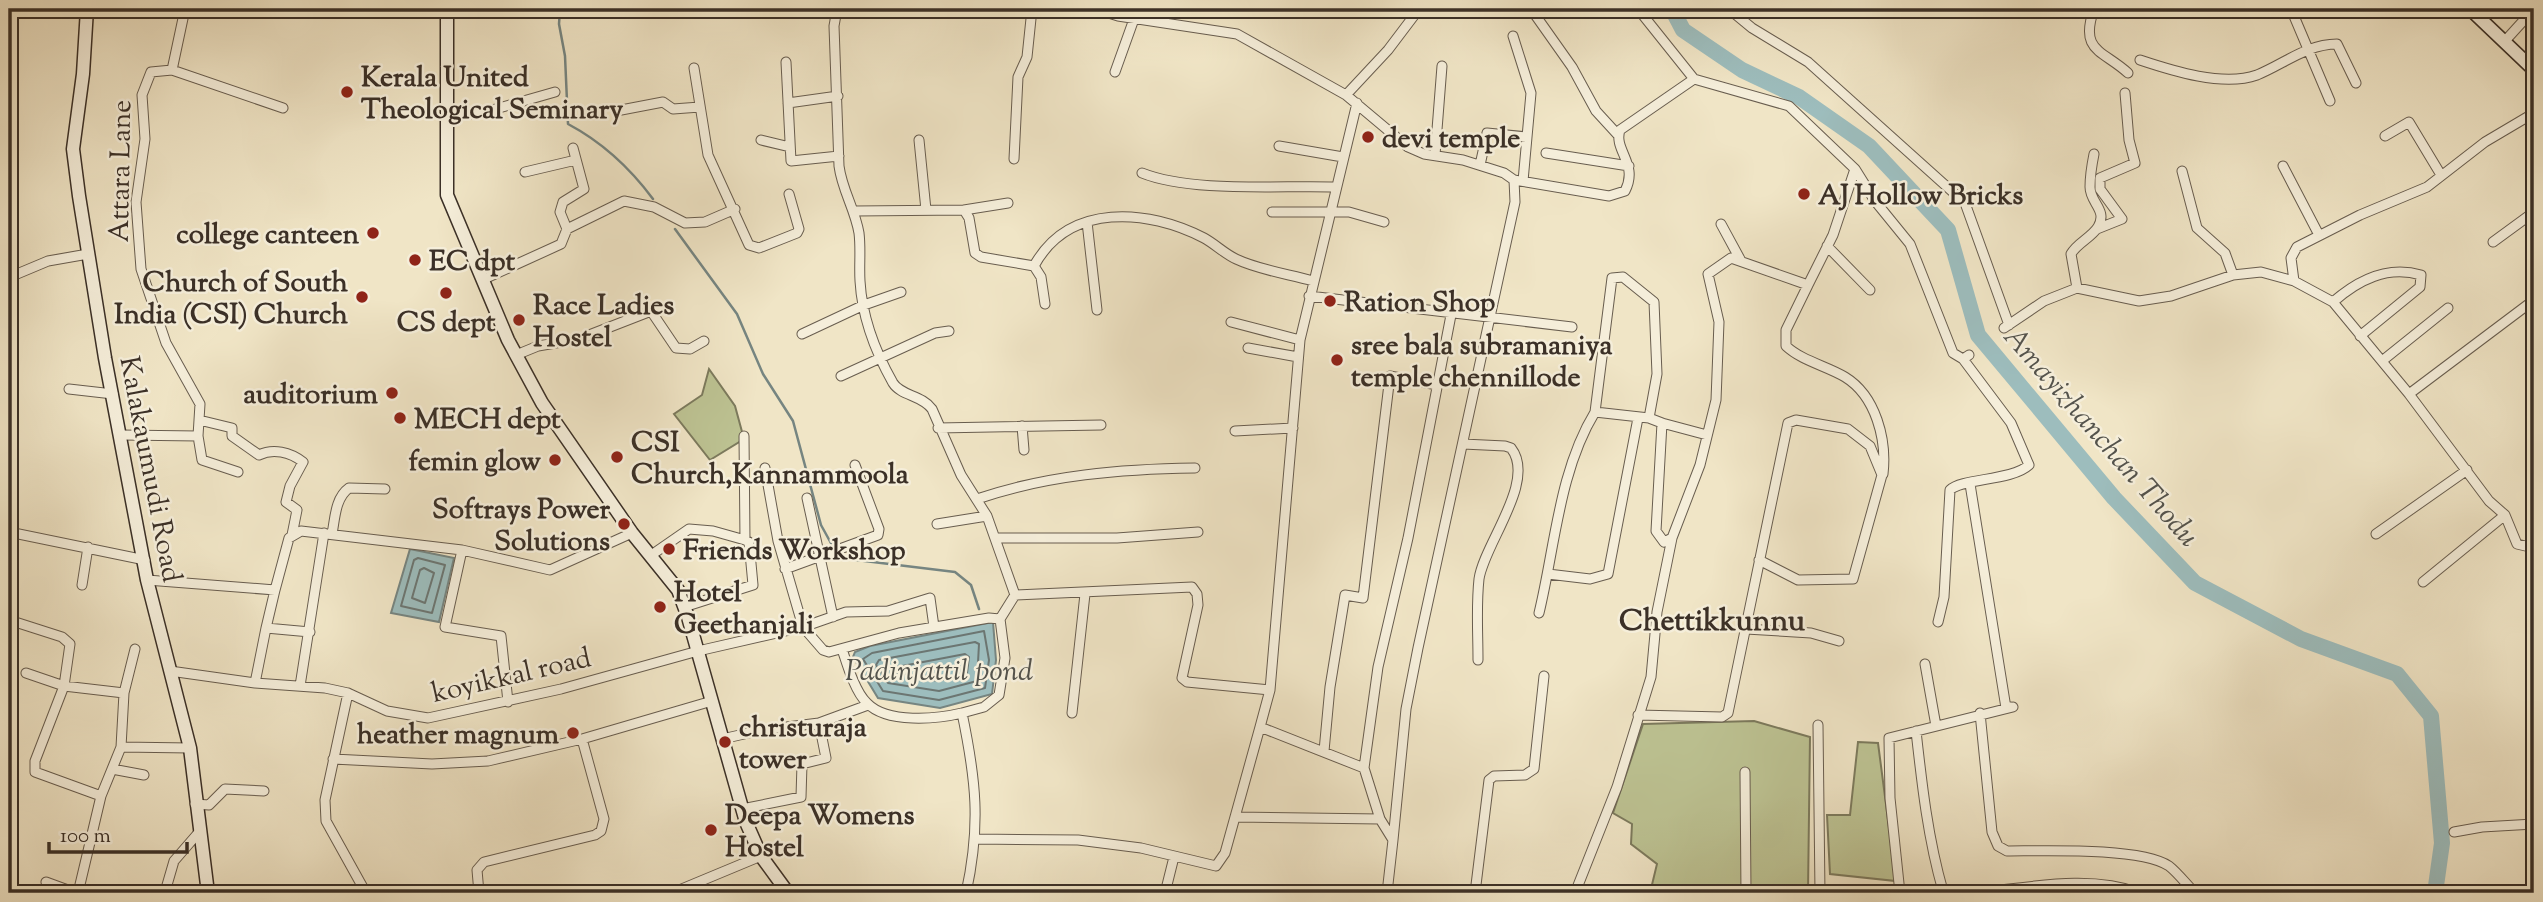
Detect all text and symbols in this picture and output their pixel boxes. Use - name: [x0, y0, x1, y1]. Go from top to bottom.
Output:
- place label: Kerala United Theological Seminary: [361, 59, 623, 131]
- marker: Kerala United Theological Seminary: [339, 84, 355, 100]
- street label: Attara Lane: [101, 99, 143, 243]
- place label: devi temple: [1382, 120, 1520, 160]
- marker: devi temple: [1360, 129, 1376, 145]
- place label: AJ Hollow Bricks: [1818, 177, 2023, 217]
- marker: AJ Hollow Bricks: [1796, 186, 1812, 202]
- place label: college canteen: [176, 216, 359, 256]
- marker: college canteen: [365, 225, 381, 241]
- place label: EC dpt: [429, 243, 515, 283]
- marker: EC dpt: [407, 252, 423, 268]
- place label: Church of South India (CSI) Church: [114, 264, 349, 336]
- place label: Ration Shop: [1344, 284, 1495, 324]
- marker: CS dept: [438, 285, 454, 301]
- place label: Race Ladies Hostel: [533, 287, 674, 359]
- marker: Church of South India (CSI) Church: [354, 289, 370, 305]
- marker: Ration Shop: [1322, 293, 1338, 309]
- place label: CS dept: [397, 304, 496, 344]
- marker: Race Ladies Hostel: [511, 312, 527, 328]
- water label: Amayizhanchan Thodu: [1992, 318, 2208, 558]
- place label: sree bala subramaniya temple chennillode: [1351, 327, 1612, 399]
- marker: sree bala subramaniya temple chennillode: [1329, 352, 1345, 368]
- street label: Kalakaumudi Road: [108, 353, 191, 586]
- place label: auditorium: [243, 376, 379, 416]
- marker: auditorium: [384, 385, 400, 401]
- place label: MECH dept: [414, 401, 561, 441]
- marker: MECH dept: [392, 410, 408, 426]
- place label: CSI Church,Kannammoola: [631, 424, 909, 496]
- place label: femin glow: [409, 443, 541, 483]
- marker: CSI Church,Kannammoola: [609, 449, 625, 465]
- marker: femin glow: [547, 452, 563, 468]
- place label: Softrays Power Solutions: [432, 491, 610, 563]
- marker: Softrays Power Solutions: [616, 516, 632, 532]
- place label: Friends Workshop: [683, 532, 906, 572]
- marker: Friends Workshop: [661, 541, 677, 557]
- place label: Hotel Geethanjali: [674, 574, 814, 646]
- marker: Hotel Geethanjali: [652, 599, 668, 615]
- district label: Chettikkunnu: [1619, 601, 1806, 644]
- street label: koyikkal road: [428, 639, 596, 715]
- water label: Padinjattil pond: [845, 651, 1033, 694]
- place label: christuraja tower: [739, 709, 867, 781]
- place label: heather magnum: [357, 716, 560, 756]
- marker: heather magnum: [565, 725, 581, 741]
- marker: christuraja tower: [717, 734, 733, 750]
- place label: Deepa Womens Hostel: [725, 797, 915, 869]
- scale bar: [49, 811, 187, 855]
- text: 100 m: [60, 822, 111, 852]
- marker: Deepa Womens Hostel: [703, 822, 719, 838]

